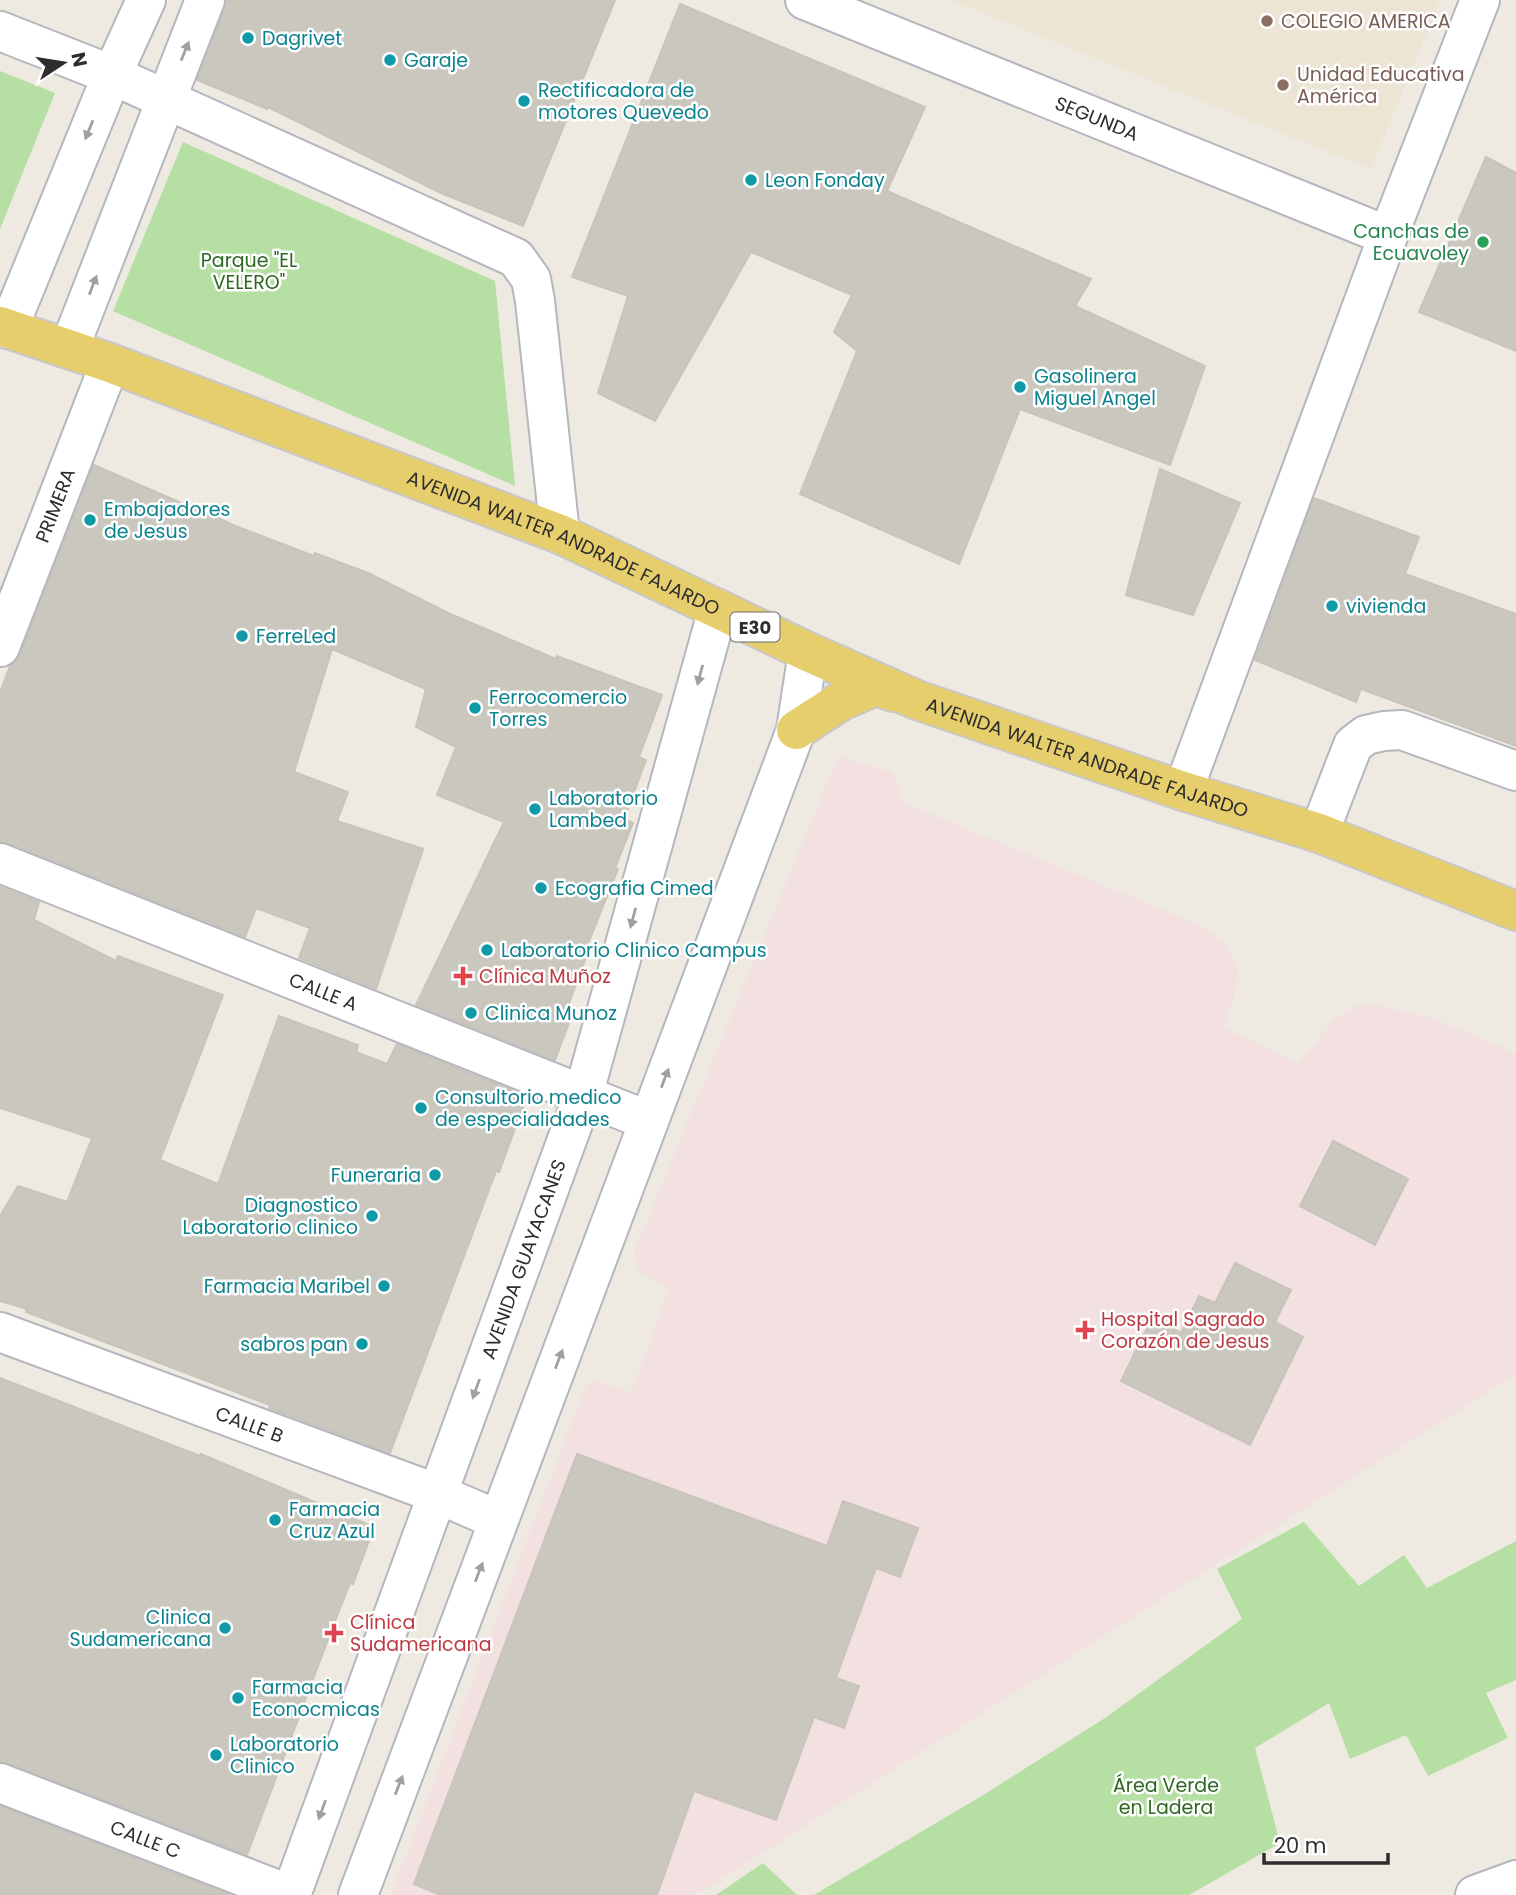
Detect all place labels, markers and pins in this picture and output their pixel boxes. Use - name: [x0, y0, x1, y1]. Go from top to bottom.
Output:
- place label: COLEGIO AMERICA: [1281, 8, 1451, 35]
- marker: COLEGIO AMERICA: [1259, 13, 1275, 29]
- place label: Dagrivet: [262, 25, 342, 52]
- marker: Dagrivet: [240, 30, 256, 46]
- place label: Garaje: [404, 47, 468, 74]
- marker: Garaje: [382, 52, 398, 68]
- place label: Unidad Educativa América: [1297, 61, 1465, 110]
- place label: Rectificadora de motores Quevedo: [538, 77, 709, 126]
- marker: Unidad Educativa América: [1275, 77, 1291, 93]
- marker: Rectificadora de motores Quevedo: [516, 93, 532, 109]
- place label: Leon Fonday: [765, 167, 885, 194]
- marker: Leon Fonday: [743, 172, 759, 188]
- place label: Canchas de Ecuavoley: [1353, 218, 1469, 267]
- marker: Canchas de Ecuavoley: [1475, 234, 1491, 250]
- place label: Gasolinera Miguel Angel: [1034, 363, 1156, 412]
- marker: Gasolinera Miguel Angel: [1012, 379, 1028, 395]
- place label: Embajadores de Jesus: [104, 496, 230, 545]
- marker: Embajadores de Jesus: [82, 512, 98, 528]
- place label: vivienda: [1346, 593, 1426, 620]
- marker: vivienda: [1324, 598, 1340, 614]
- place label: FerreLed: [256, 623, 336, 650]
- marker: FerreLed: [234, 628, 250, 644]
- place label: Ferrocomercio Torres: [489, 684, 627, 733]
- marker: Ferrocomercio Torres: [467, 700, 483, 716]
- place label: Laboratorio Lambed: [549, 785, 658, 834]
- marker: Laboratorio Lambed: [527, 801, 543, 817]
- place label: Ecografia Cimed: [555, 875, 714, 902]
- marker: Ecografia Cimed: [533, 880, 549, 896]
- place label: Laboratorio Clinico Campus: [501, 937, 767, 964]
- marker: Laboratorio Clinico Campus: [479, 942, 495, 958]
- place label: Clínica Muñoz: [479, 963, 611, 990]
- marker: Clínica Muñoz: [453, 966, 473, 986]
- place label: Clinica Munoz: [485, 1000, 617, 1027]
- marker: Clinica Munoz: [463, 1005, 479, 1021]
- place label: Consultorio medico de especialidades: [435, 1084, 621, 1133]
- marker: Consultorio medico de especialidades: [413, 1100, 429, 1116]
- place label: Funeraria: [331, 1162, 421, 1189]
- marker: Funeraria: [427, 1167, 443, 1183]
- place label: Diagnostico Laboratorio clinico: [183, 1192, 358, 1241]
- marker: Diagnostico Laboratorio clinico: [364, 1208, 380, 1224]
- place label: Farmacia Maribel: [204, 1273, 370, 1300]
- marker: Farmacia Maribel: [376, 1278, 392, 1294]
- place label: Hospital Sagrado Corazón de Jesus: [1101, 1306, 1269, 1355]
- marker: Hospital Sagrado Corazón de Jesus: [1075, 1320, 1095, 1340]
- place label: sabros pan: [240, 1331, 348, 1358]
- marker: sabros pan: [354, 1336, 370, 1352]
- place label: Farmacia Cruz Azul: [289, 1496, 380, 1545]
- marker: Farmacia Cruz Azul: [267, 1512, 283, 1528]
- place label: Clinica Sudamericana: [70, 1604, 211, 1653]
- place label: Clínica Sudamericana: [350, 1609, 492, 1658]
- marker: Clinica Sudamericana: [217, 1620, 233, 1636]
- marker: Clínica Sudamericana: [324, 1623, 344, 1643]
- place label: Farmacia Econocmicas: [252, 1674, 380, 1723]
- marker: Farmacia Econocmicas: [230, 1690, 246, 1706]
- place label: Laboratorio Clinico: [230, 1731, 339, 1780]
- marker: Laboratorio Clinico: [208, 1747, 224, 1763]

